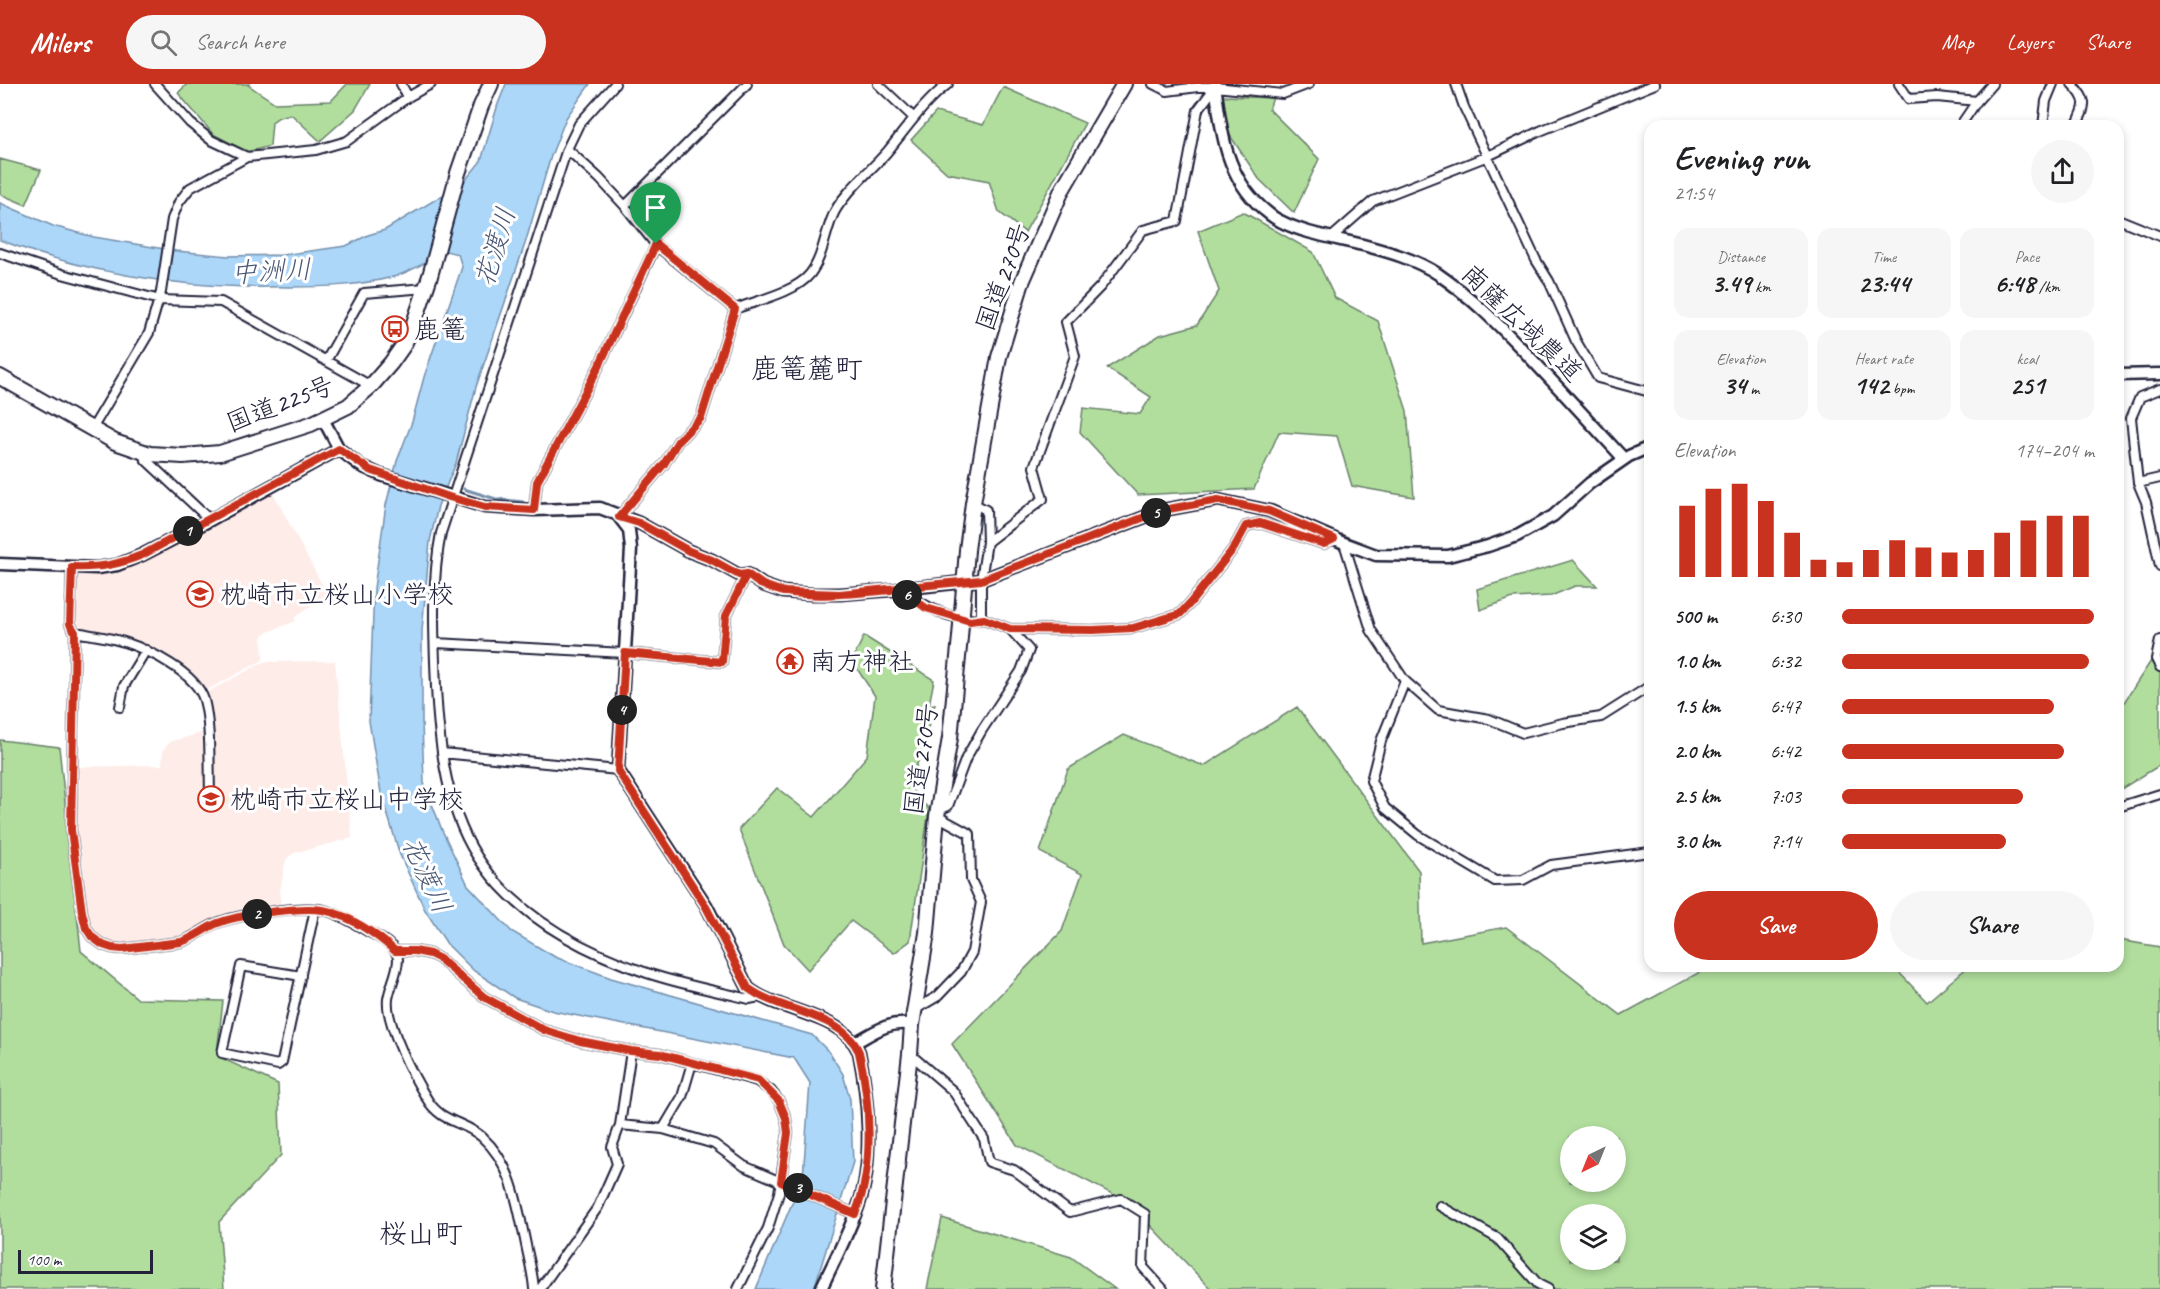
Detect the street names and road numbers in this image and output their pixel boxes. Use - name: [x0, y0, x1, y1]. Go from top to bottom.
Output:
- street label: 国道270号: [968, 218, 1038, 336]
- street label: 南薩広域農道: [1454, 257, 1590, 389]
- street label: 国道225号: [221, 368, 339, 440]
- street label: 国道270号: [897, 701, 945, 817]

